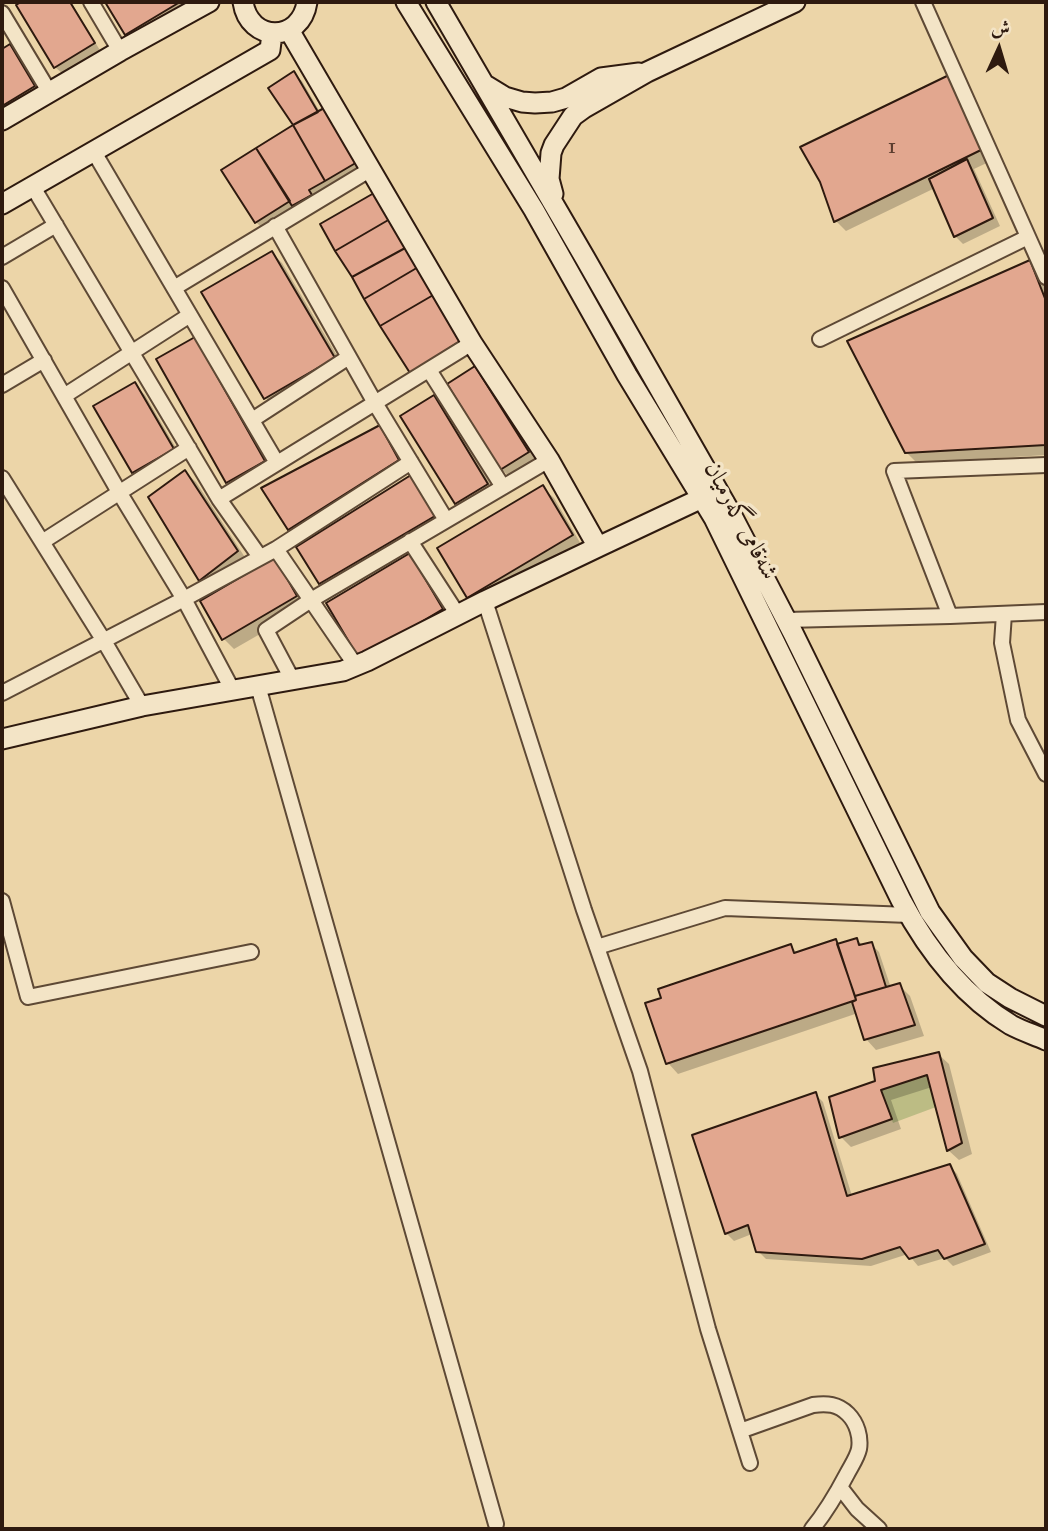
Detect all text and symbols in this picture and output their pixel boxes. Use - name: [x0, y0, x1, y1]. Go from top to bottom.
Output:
- north arrow: [964, 14, 1034, 84]
- text: ش: [990, 15, 1011, 40]
- house number: 1: [888, 135, 896, 161]
- street label: شەقامی گەرمیان: [697, 457, 783, 585]

